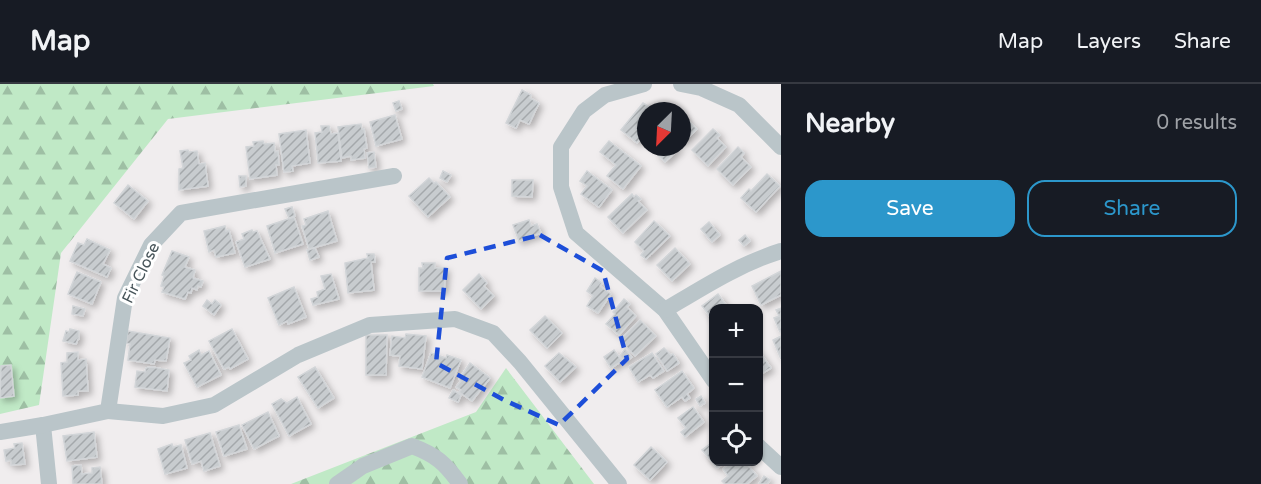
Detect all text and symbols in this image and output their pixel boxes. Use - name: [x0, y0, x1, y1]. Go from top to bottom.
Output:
- text: Map: [30, 24, 90, 58]
- text: Map: [998, 29, 1043, 54]
- text: Layers: [1076, 29, 1141, 54]
- text: Share: [1174, 29, 1231, 54]
- north arrow: [637, 102, 691, 156]
- text: Nearby: [805, 108, 895, 139]
- text: 0 results: [1157, 111, 1237, 135]
- button: Save: [805, 180, 1015, 237]
- button: Share: [1027, 180, 1237, 237]
- street label: Fir Close: [118, 239, 164, 307]
- map controls: [709, 304, 763, 466]
- button: +: [709, 304, 763, 358]
- button: −: [709, 358, 763, 412]
- button: locate: [709, 412, 763, 466]

